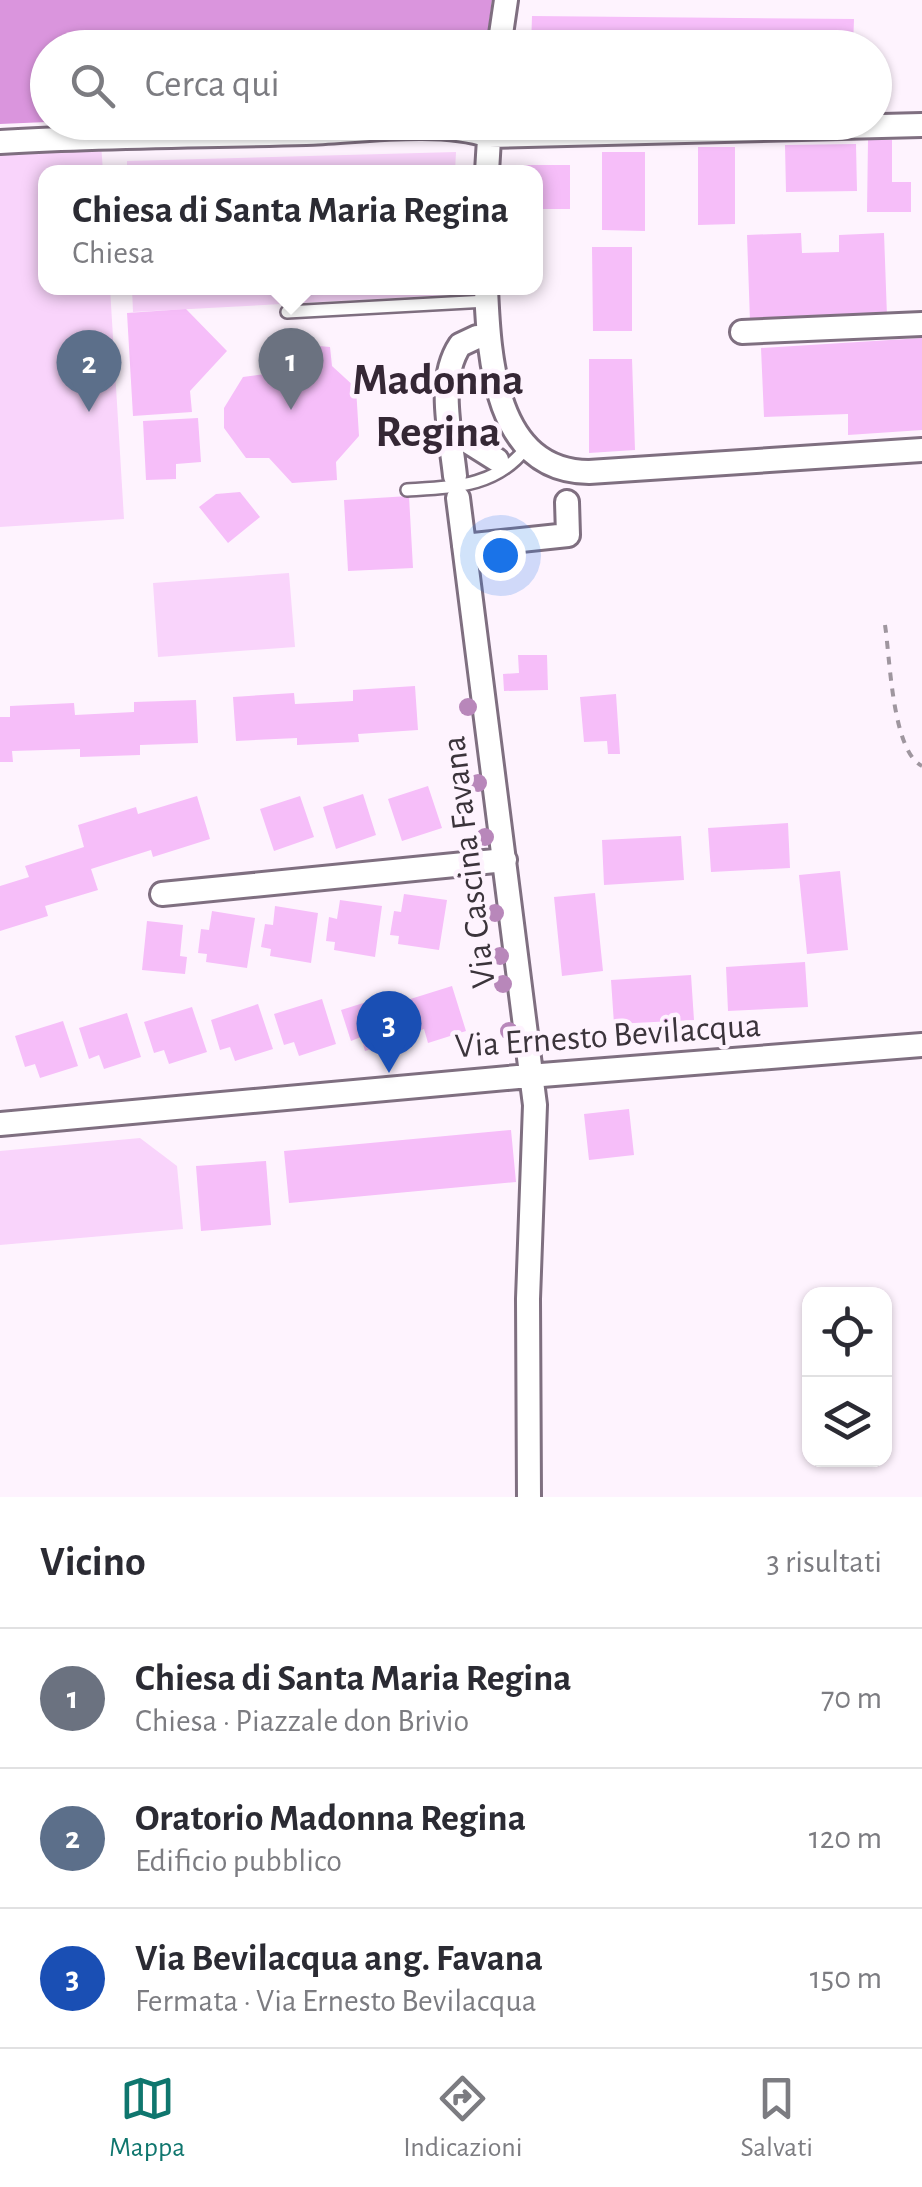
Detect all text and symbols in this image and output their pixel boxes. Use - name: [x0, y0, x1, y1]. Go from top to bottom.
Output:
- search box: [30, 30, 892, 140]
- icon: search: [65, 58, 120, 113]
- text: Cerca qui: [145, 66, 280, 104]
- popup: [38, 165, 543, 295]
- text: Chiesa di Santa Maria Regina: [72, 192, 509, 230]
- text: Chiesa: [72, 237, 155, 269]
- pin: 1: [258, 328, 324, 410]
- pin: 2: [56, 330, 122, 412]
- district label: Madonna Regina: [352, 358, 524, 455]
- your location: [475, 530, 526, 581]
- street label: Via Cascina Favana: [436, 734, 502, 990]
- pin: 3: [356, 990, 422, 1073]
- street label: Via Ernesto Bevilacqua: [454, 1008, 762, 1064]
- map controls: [802, 1287, 892, 1467]
- button: locate: [802, 1287, 892, 1377]
- button: layers: [802, 1377, 892, 1467]
- text: Vicino: [40, 1541, 146, 1583]
- text: 3 risultati: [766, 1546, 882, 1578]
- text: Chiesa di Santa Maria Regina: [135, 1660, 572, 1698]
- text: 1: [67, 1682, 78, 1714]
- text: 70 m: [821, 1682, 882, 1714]
- text: Chiesa · Piazzale don Brivio: [135, 1705, 469, 1737]
- text: Oratorio Madonna Regina: [135, 1800, 526, 1838]
- text: 2: [65, 1822, 80, 1854]
- text: 120 m: [809, 1822, 882, 1854]
- text: Edificio pubblico: [135, 1845, 342, 1877]
- text: Via Bevilacqua ang. Favana: [135, 1940, 543, 1978]
- text: 3: [66, 1962, 79, 1994]
- text: 150 m: [810, 1962, 882, 1994]
- text: Fermata · Via Ernesto Bevilacqua: [135, 1985, 537, 2017]
- tab: Mappa: [109, 2071, 185, 2165]
- tab: Indicazioni: [403, 2071, 523, 2165]
- tab: Salvati: [740, 2071, 813, 2165]

